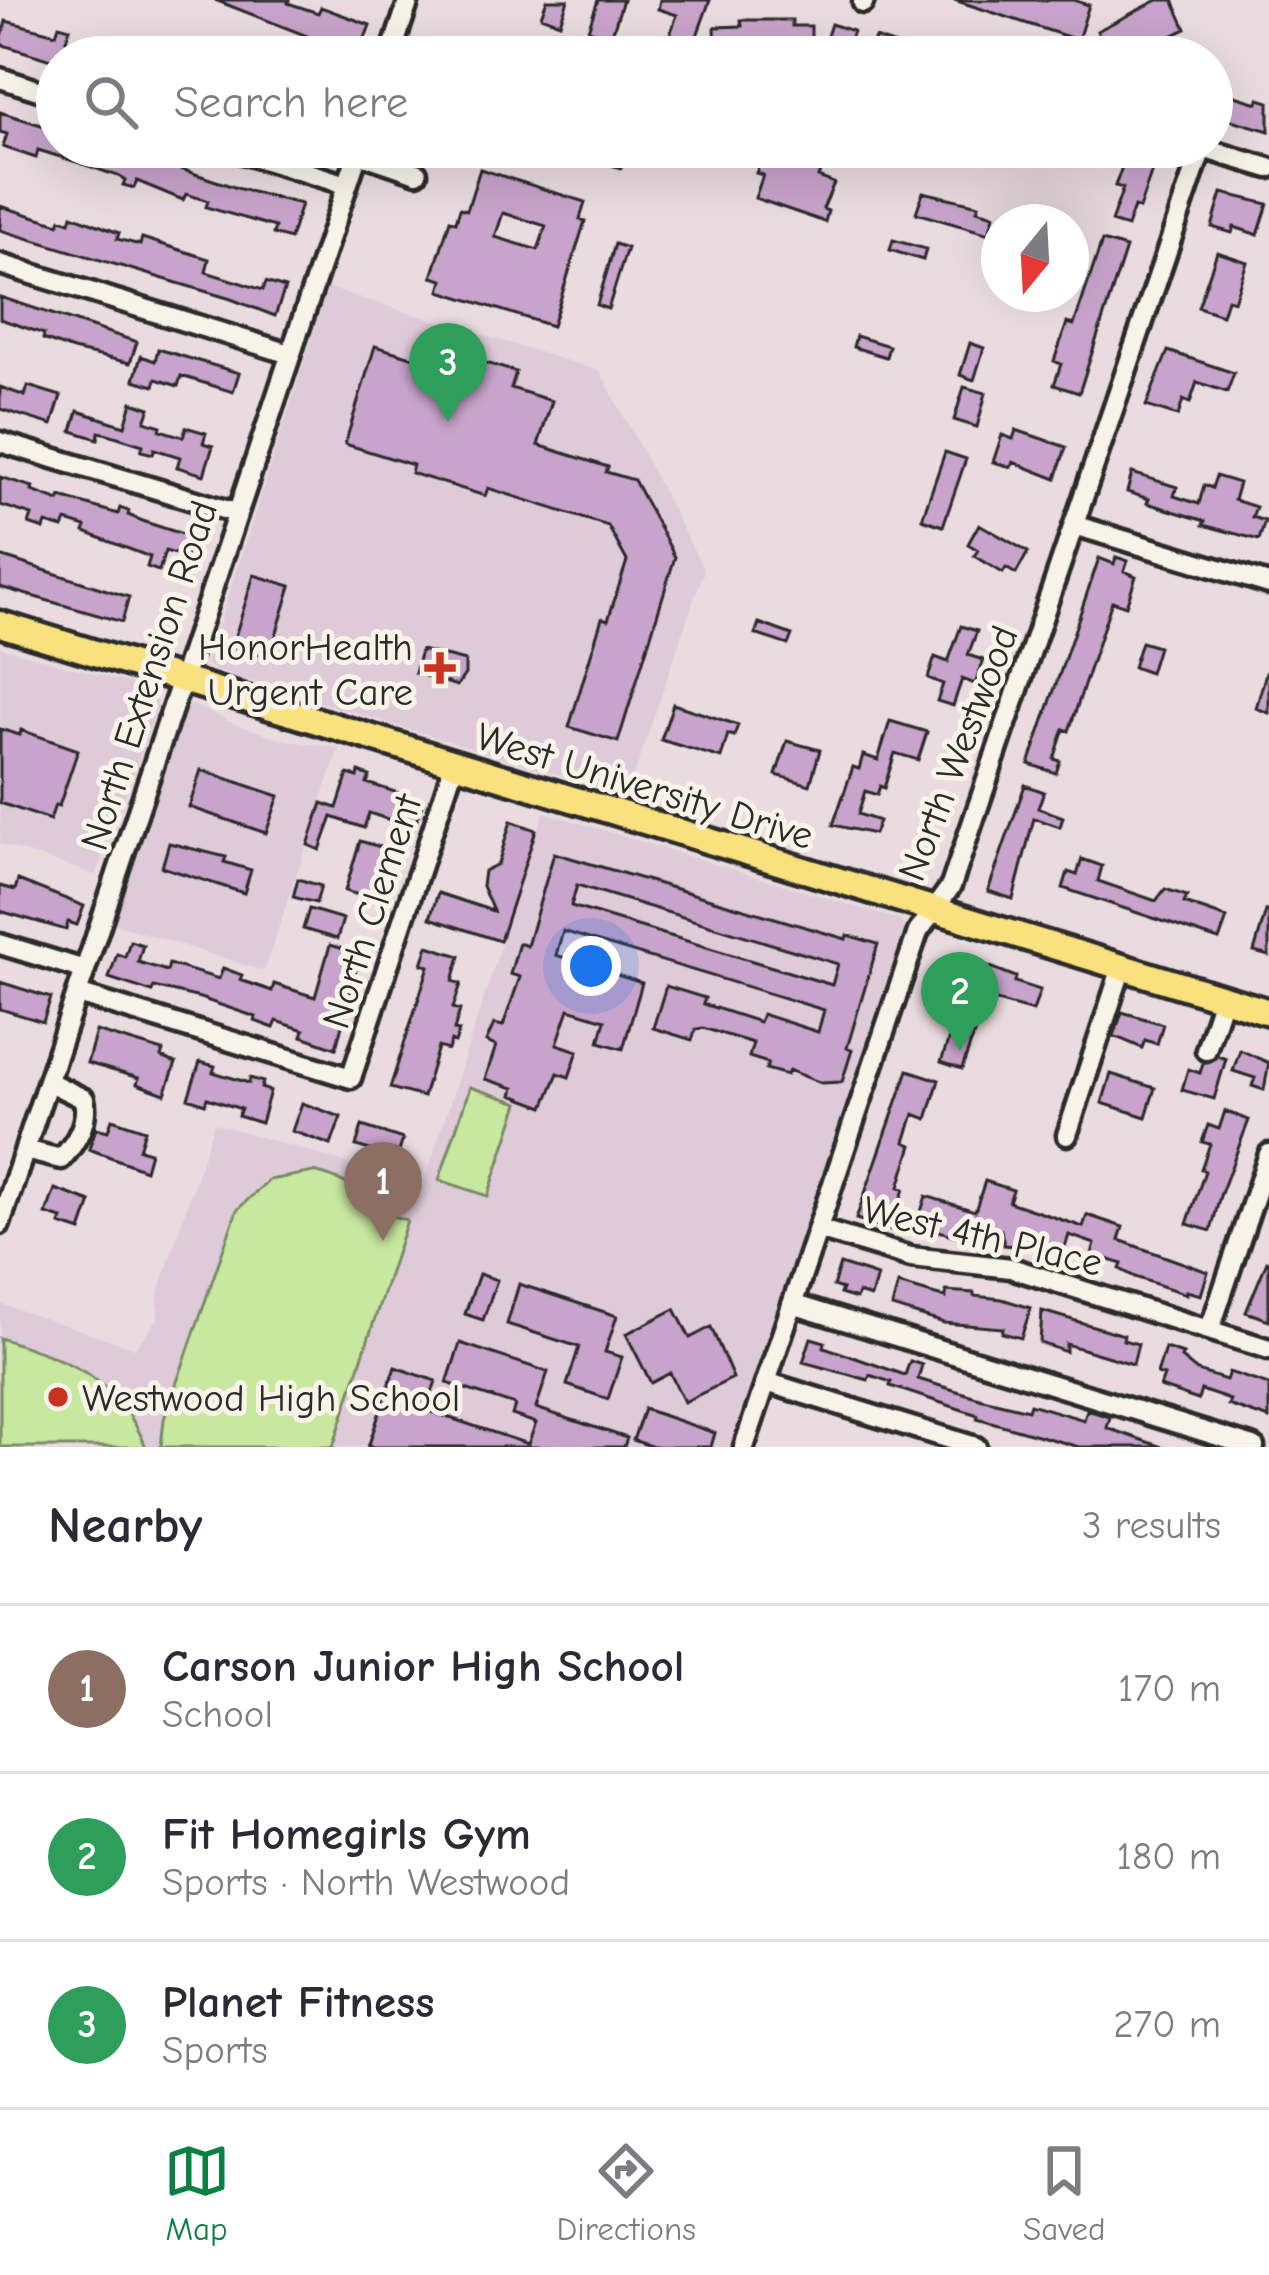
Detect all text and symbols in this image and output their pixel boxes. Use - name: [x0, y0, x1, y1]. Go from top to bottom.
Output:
- search box: [36, 36, 1233, 168]
- icon: search: [78, 69, 144, 135]
- text: Search here: [174, 76, 408, 128]
- north arrow: [981, 204, 1089, 312]
- pin: 3: [409, 323, 487, 422]
- street label: North Extension Road: [72, 495, 227, 856]
- street label: North Westwood: [889, 620, 1028, 887]
- place label: HonorHealth Urgent Care: [198, 625, 413, 715]
- marker: HonorHealth Urgent Care: [424, 652, 456, 684]
- street label: West University Drive: [471, 714, 818, 859]
- street label: North Clement: [313, 787, 432, 1034]
- your location: [561, 936, 621, 996]
- pin: 2: [921, 952, 999, 1051]
- pin: 1: [344, 1142, 422, 1241]
- street label: West 4th Place: [859, 1187, 1107, 1286]
- place label: Westwood High School: [82, 1376, 460, 1421]
- marker: Westwood High School: [45, 1384, 71, 1410]
- text: Nearby: [48, 1496, 202, 1555]
- text: 3 results: [1082, 1503, 1221, 1548]
- text: Carson Junior High School: [162, 1640, 684, 1692]
- text: 1: [79, 1666, 95, 1711]
- text: 170 m: [1118, 1666, 1221, 1711]
- text: School: [162, 1692, 273, 1737]
- text: Fit Homegirls Gym: [162, 1808, 531, 1860]
- text: 2: [77, 1834, 97, 1879]
- text: 180 m: [1116, 1834, 1221, 1879]
- text: Sports · North Westwood: [162, 1860, 570, 1905]
- text: Planet Fitness: [162, 1976, 434, 2028]
- text: 3: [77, 2002, 97, 2047]
- text: 270 m: [1113, 2002, 1221, 2047]
- text: Sports: [162, 2028, 268, 2073]
- tab: Map: [164, 2138, 230, 2248]
- tab: Directions: [557, 2138, 696, 2248]
- tab: Saved: [1023, 2138, 1105, 2248]

